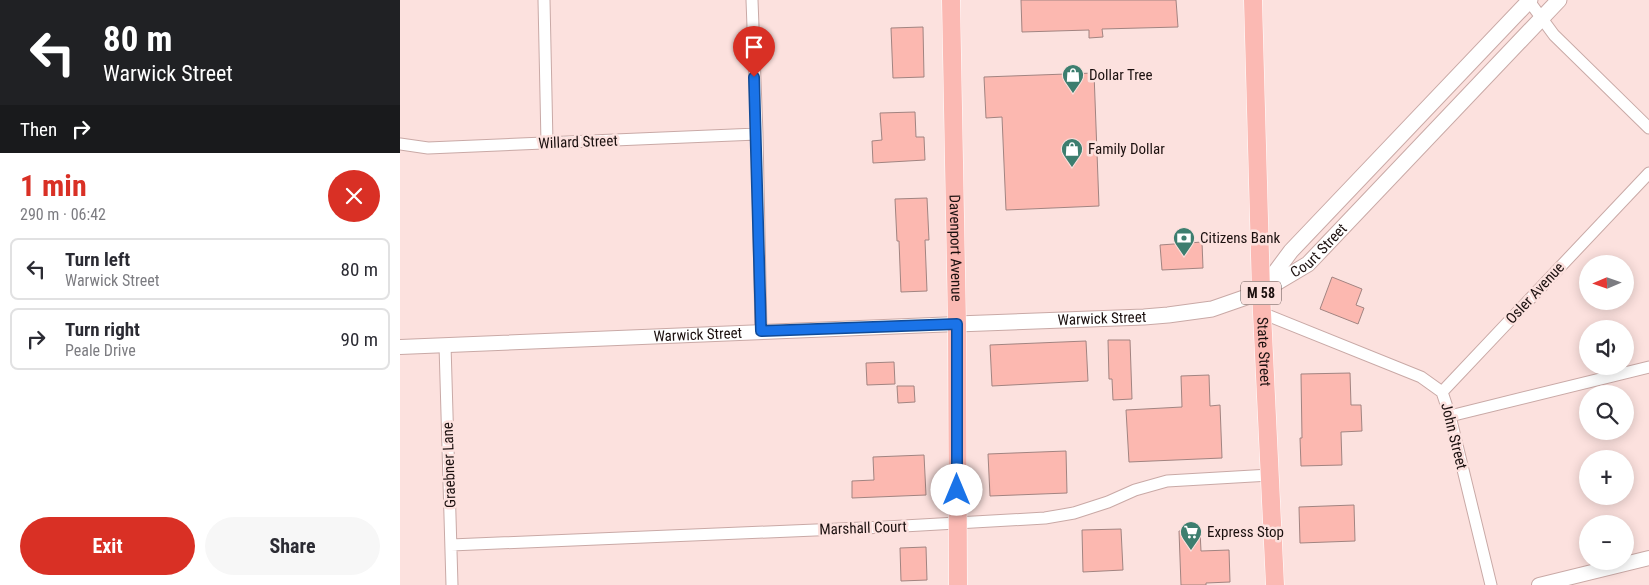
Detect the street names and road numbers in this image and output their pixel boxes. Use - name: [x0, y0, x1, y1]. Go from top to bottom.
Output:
- street label: Willard Street: [538, 132, 618, 152]
- street label: Davenport Avenue: [946, 194, 966, 302]
- street label: Court Street: [1287, 220, 1351, 281]
- street label: Osler Avenue: [1502, 259, 1568, 327]
- road number: M 58: [1241, 282, 1281, 304]
- street label: Warwick Street: [1057, 308, 1147, 329]
- street label: State Street: [1253, 317, 1275, 387]
- street label: Warwick Street: [653, 324, 742, 346]
- street label: John Street: [1437, 401, 1471, 471]
- street label: Graebner Lane: [439, 422, 459, 508]
- street label: Marshall Court: [819, 517, 907, 539]

